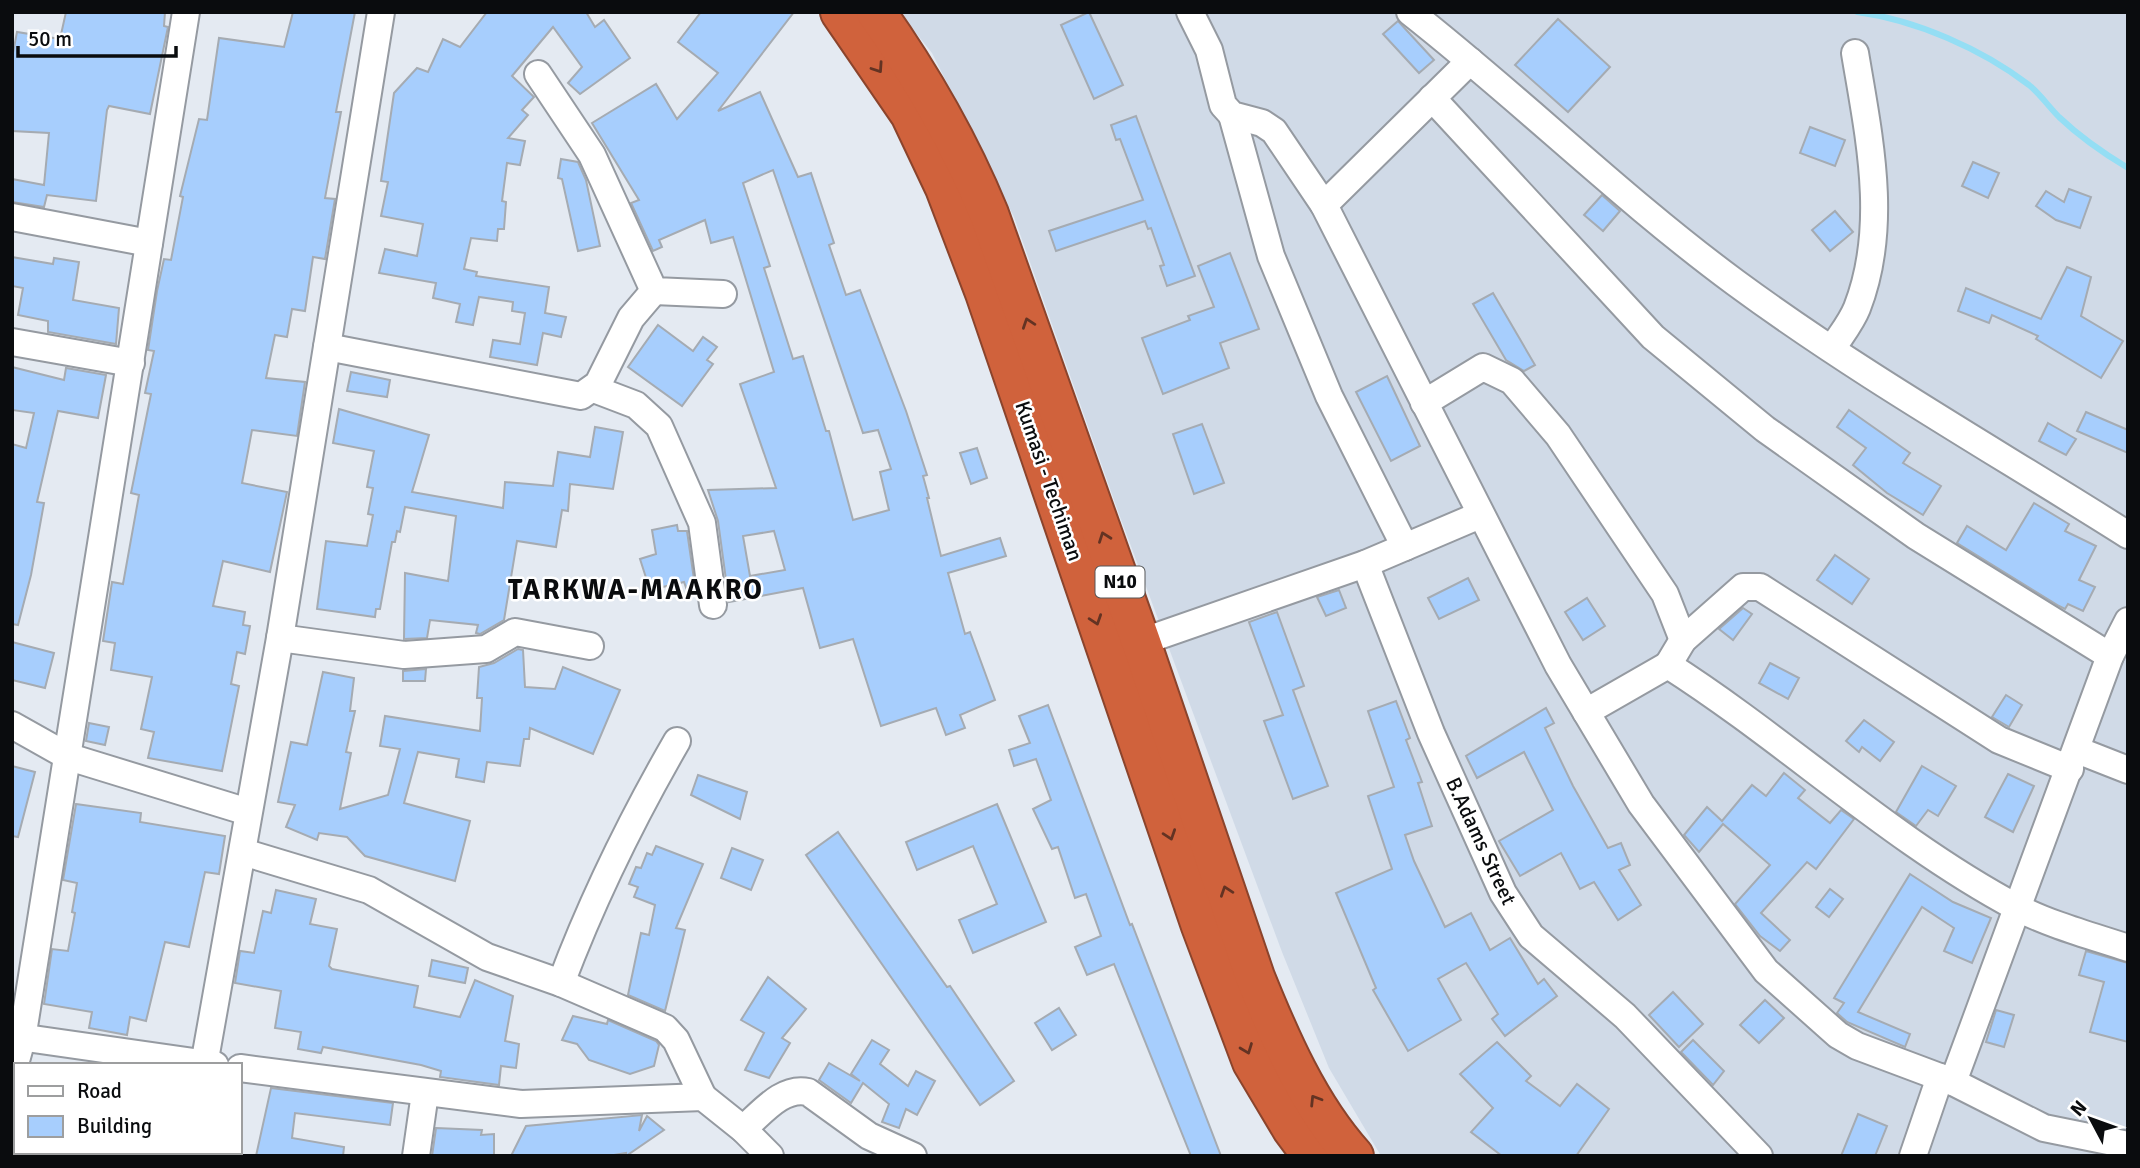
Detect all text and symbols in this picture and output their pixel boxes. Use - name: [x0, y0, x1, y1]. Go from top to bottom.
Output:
- scale bar: [18, 14, 175, 58]
- text: 50 m: [28, 26, 72, 52]
- one-way arrow: [870, 61, 883, 74]
- one-way arrow: [1022, 317, 1036, 329]
- street label: Kumasi - Techiman: [1009, 398, 1089, 564]
- one-way arrow: [1098, 532, 1112, 544]
- road number: N10: [1096, 566, 1144, 597]
- district label: TARKWA-MAAKRO: [508, 573, 764, 607]
- one-way arrow: [1088, 613, 1102, 626]
- street label: B.Adams Street: [1440, 773, 1522, 909]
- one-way arrow: [1162, 829, 1176, 841]
- one-way arrow: [1220, 886, 1234, 898]
- one-way arrow: [1239, 1043, 1253, 1055]
- legend: [14, 1063, 242, 1154]
- text: Road: [77, 1078, 122, 1104]
- north arrow: [2056, 1084, 2126, 1154]
- one-way arrow: [1310, 1094, 1323, 1107]
- text: N: [2066, 1096, 2092, 1121]
- text: Building: [77, 1113, 152, 1139]

